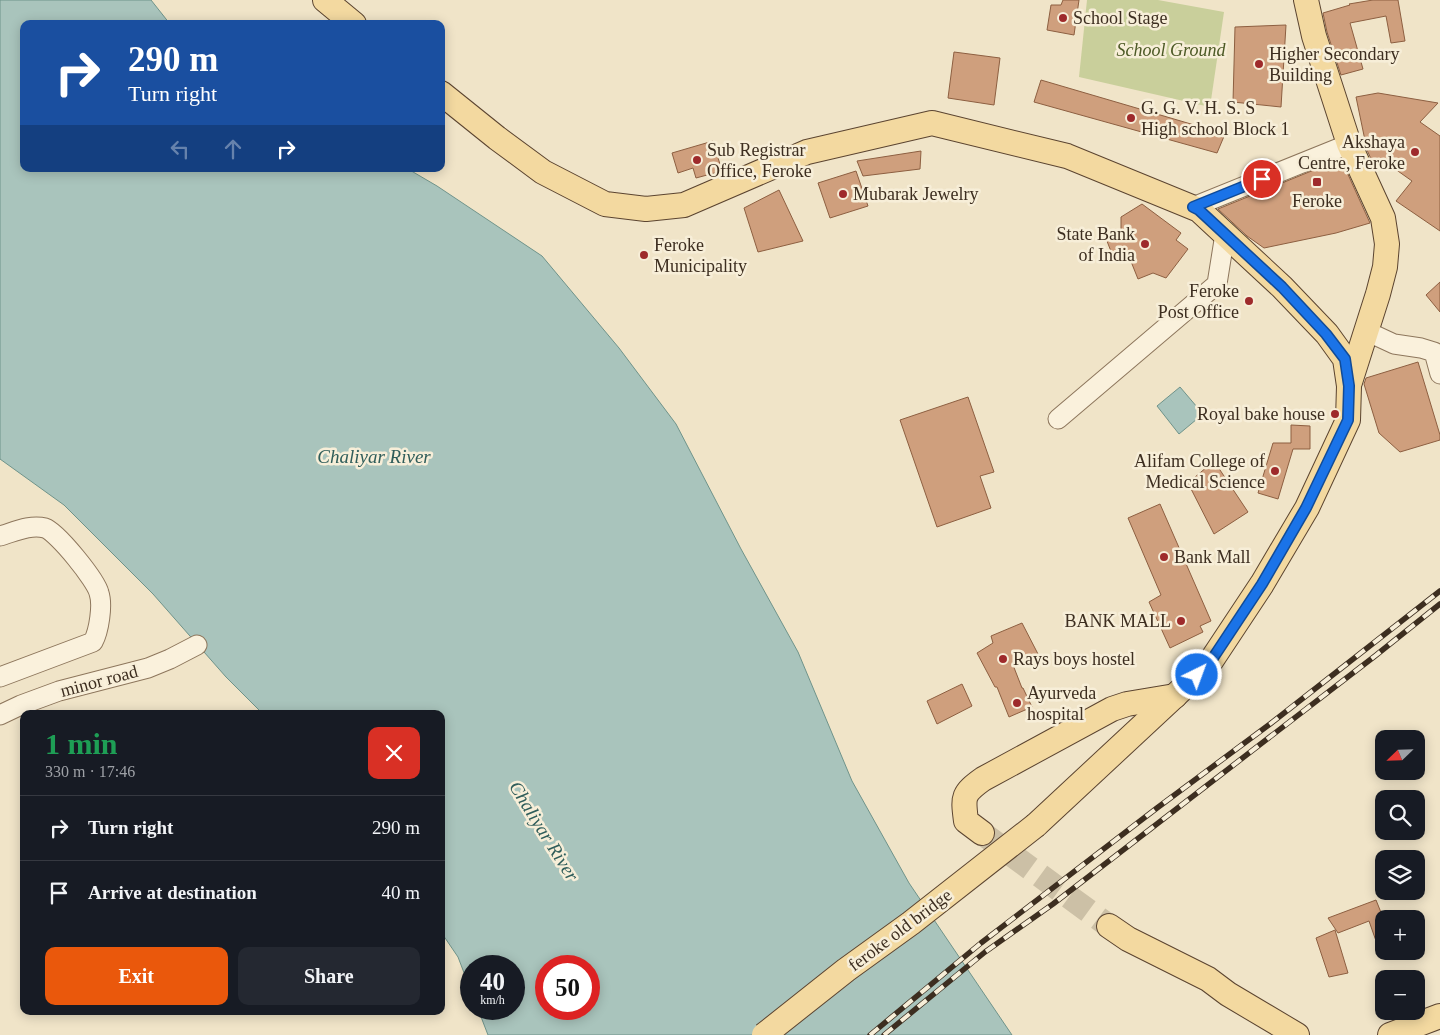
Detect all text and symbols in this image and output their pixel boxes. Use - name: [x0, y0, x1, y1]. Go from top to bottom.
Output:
- place label: School Stage: [1073, 8, 1168, 28]
- marker: School Stage: [1057, 12, 1069, 24]
- icon: right: [45, 40, 110, 105]
- text: 290 m: [128, 40, 218, 79]
- park label: School Ground: [1117, 40, 1226, 60]
- place label: Higher Secondary Building: [1269, 44, 1399, 85]
- marker: Higher Secondary Building: [1253, 58, 1265, 70]
- text: Turn right: [128, 81, 217, 106]
- place label: G. G. V. H. S. S High school Block 1: [1141, 98, 1290, 139]
- marker: G. G. V. H. S. S High school Block 1: [1125, 112, 1137, 124]
- place label: Akshaya Centre, Feroke: [1298, 132, 1405, 173]
- icon: left: [166, 135, 194, 163]
- icon: ahead: [219, 135, 247, 163]
- icon: right: [272, 135, 300, 163]
- place label: Sub Registrar Office, Feroke: [707, 140, 812, 181]
- marker: Akshaya Centre, Feroke: [1409, 146, 1421, 158]
- marker: Sub Registrar Office, Feroke: [691, 154, 703, 166]
- pin: [1241, 158, 1283, 200]
- icon: arrive: [1248, 165, 1276, 193]
- marker: Feroke: [1311, 176, 1323, 188]
- place label: Mubarak Jewelry: [853, 184, 978, 204]
- marker: Mubarak Jewelry: [837, 188, 849, 200]
- place label: Feroke: [1292, 191, 1342, 211]
- place label: State Bank of India: [1057, 224, 1135, 265]
- place label: Feroke Municipality: [654, 235, 747, 276]
- marker: State Bank of India: [1139, 238, 1151, 250]
- marker: Feroke Municipality: [638, 249, 650, 261]
- place label: Feroke Post Office: [1158, 281, 1239, 322]
- marker: Feroke Post Office: [1243, 295, 1255, 307]
- place label: Royal bake house: [1197, 404, 1325, 424]
- marker: Royal bake house: [1329, 408, 1341, 420]
- water label: Chaliyar River: [317, 446, 431, 467]
- place label: Alifam College of Medical Science: [1134, 451, 1265, 492]
- marker: Alifam College of Medical Science: [1269, 465, 1281, 477]
- place label: Bank Mall: [1174, 547, 1251, 567]
- marker: Bank Mall: [1158, 551, 1170, 563]
- place label: BANK MALL: [1065, 611, 1171, 631]
- marker: BANK MALL: [1175, 615, 1187, 627]
- position arrow: [1170, 648, 1222, 700]
- place label: Rays boys hostel: [1013, 649, 1135, 669]
- marker: Rays boys hostel: [997, 653, 1009, 665]
- street label: minor road: [58, 661, 140, 701]
- place label: Ayurveda hospital: [1027, 683, 1096, 724]
- marker: Ayurveda hospital: [1011, 697, 1023, 709]
- text: 1 min: [45, 727, 118, 760]
- button: close: [368, 727, 420, 779]
- north arrow: [1375, 730, 1425, 780]
- map controls: [1375, 730, 1425, 1020]
- text: 330 m · 17:46: [45, 763, 135, 780]
- water label: Chaliyar River: [505, 777, 583, 885]
- button: search: [1375, 790, 1425, 840]
- icon: right: [45, 814, 73, 842]
- text: Turn right: [88, 817, 173, 838]
- text: 290 m: [372, 817, 420, 838]
- button: layers: [1375, 850, 1425, 900]
- icon: arrive: [45, 879, 73, 907]
- text: Arrive at destination: [88, 882, 257, 903]
- text: 40 m: [381, 882, 420, 903]
- street label: feroke old bridge: [844, 885, 956, 975]
- button: +: [1375, 910, 1425, 960]
- button: Exit: [45, 947, 228, 1005]
- button: Share: [238, 947, 420, 1005]
- speed limit sign: 50: [535, 955, 600, 1020]
- text: 40: [480, 968, 505, 995]
- button: −: [1375, 970, 1425, 1020]
- text: km/h: [480, 993, 505, 1007]

